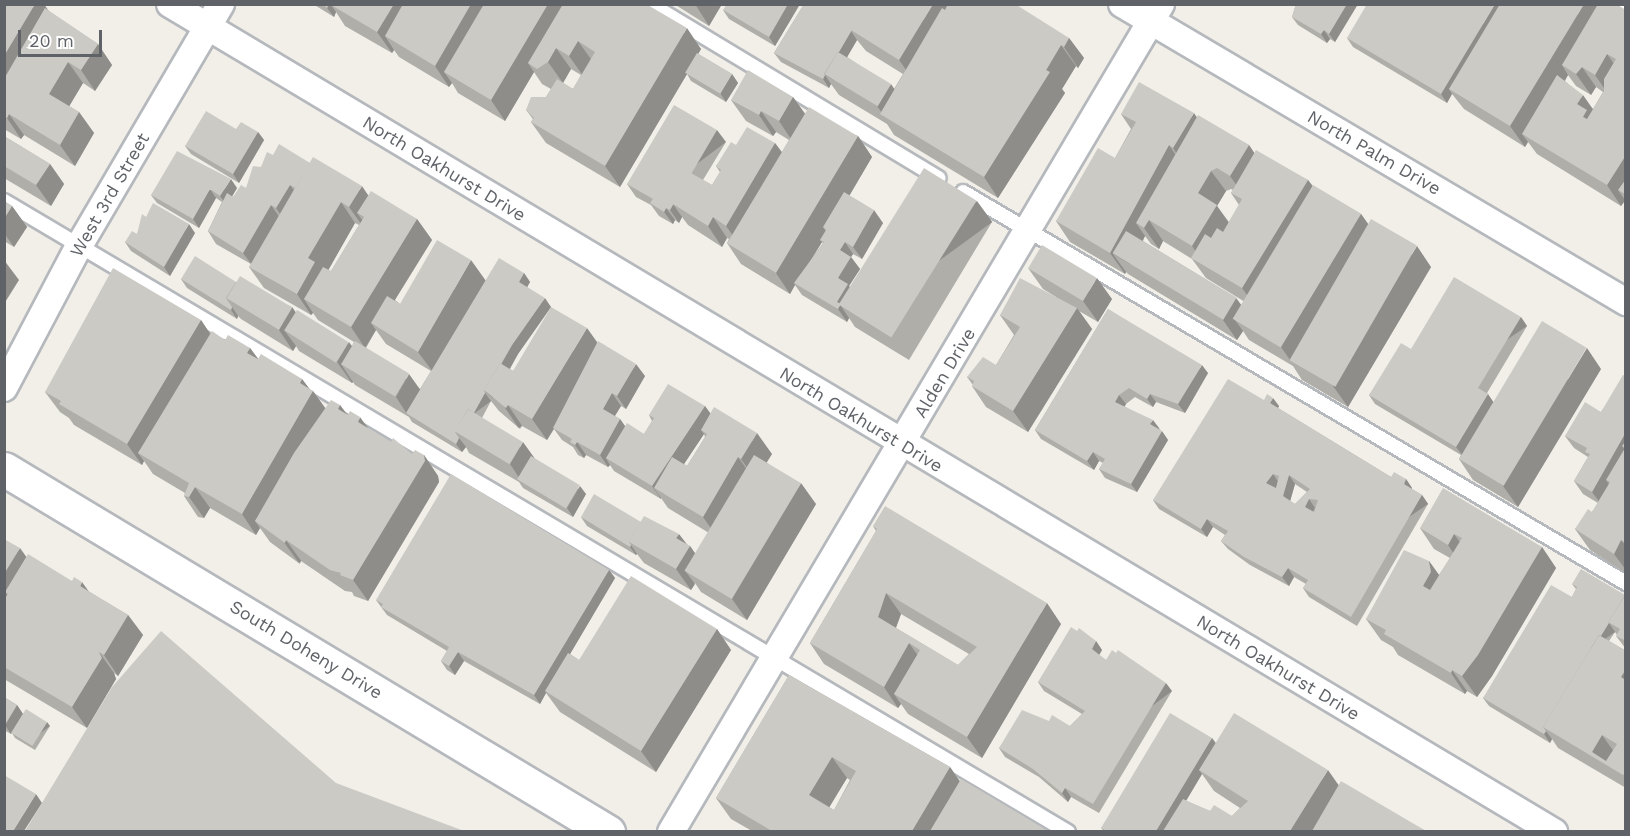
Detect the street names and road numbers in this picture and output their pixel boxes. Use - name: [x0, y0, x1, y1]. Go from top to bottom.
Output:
- street label: North Palm Drive: [1304, 106, 1444, 200]
- street label: North Oakhurst Drive: [359, 112, 529, 226]
- street label: West 3rd Street: [66, 129, 154, 261]
- street label: Alden Drive: [910, 324, 980, 422]
- street label: North Oakhurst Drive: [776, 363, 946, 477]
- street label: South Doheny Drive: [226, 596, 386, 704]
- street label: North Oakhurst Drive: [1193, 611, 1363, 725]

